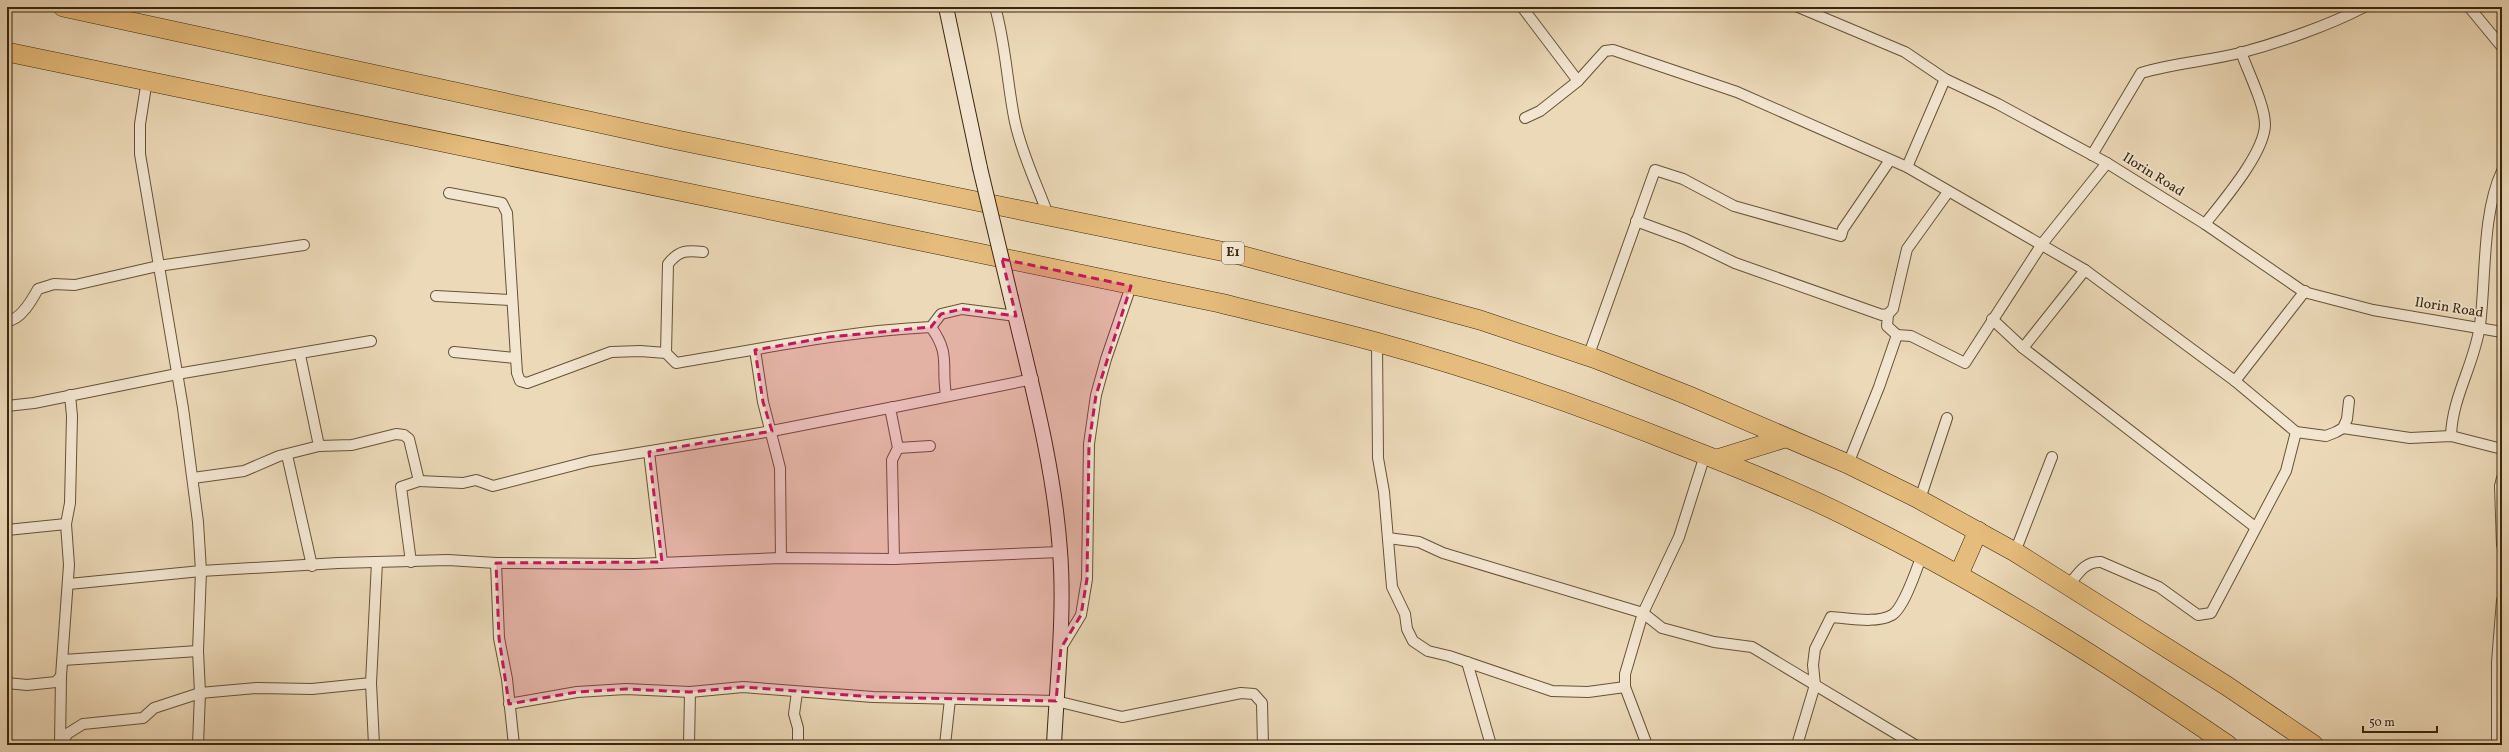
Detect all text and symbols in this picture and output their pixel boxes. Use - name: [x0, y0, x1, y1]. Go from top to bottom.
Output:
- street label: Ilorin Road: [2119, 149, 2188, 202]
- road number: E1: [1222, 242, 1244, 264]
- street label: Ilorin Road: [2413, 293, 2485, 323]
- scale bar: [2363, 708, 2437, 734]
- text: 50 m: [2369, 715, 2395, 731]

